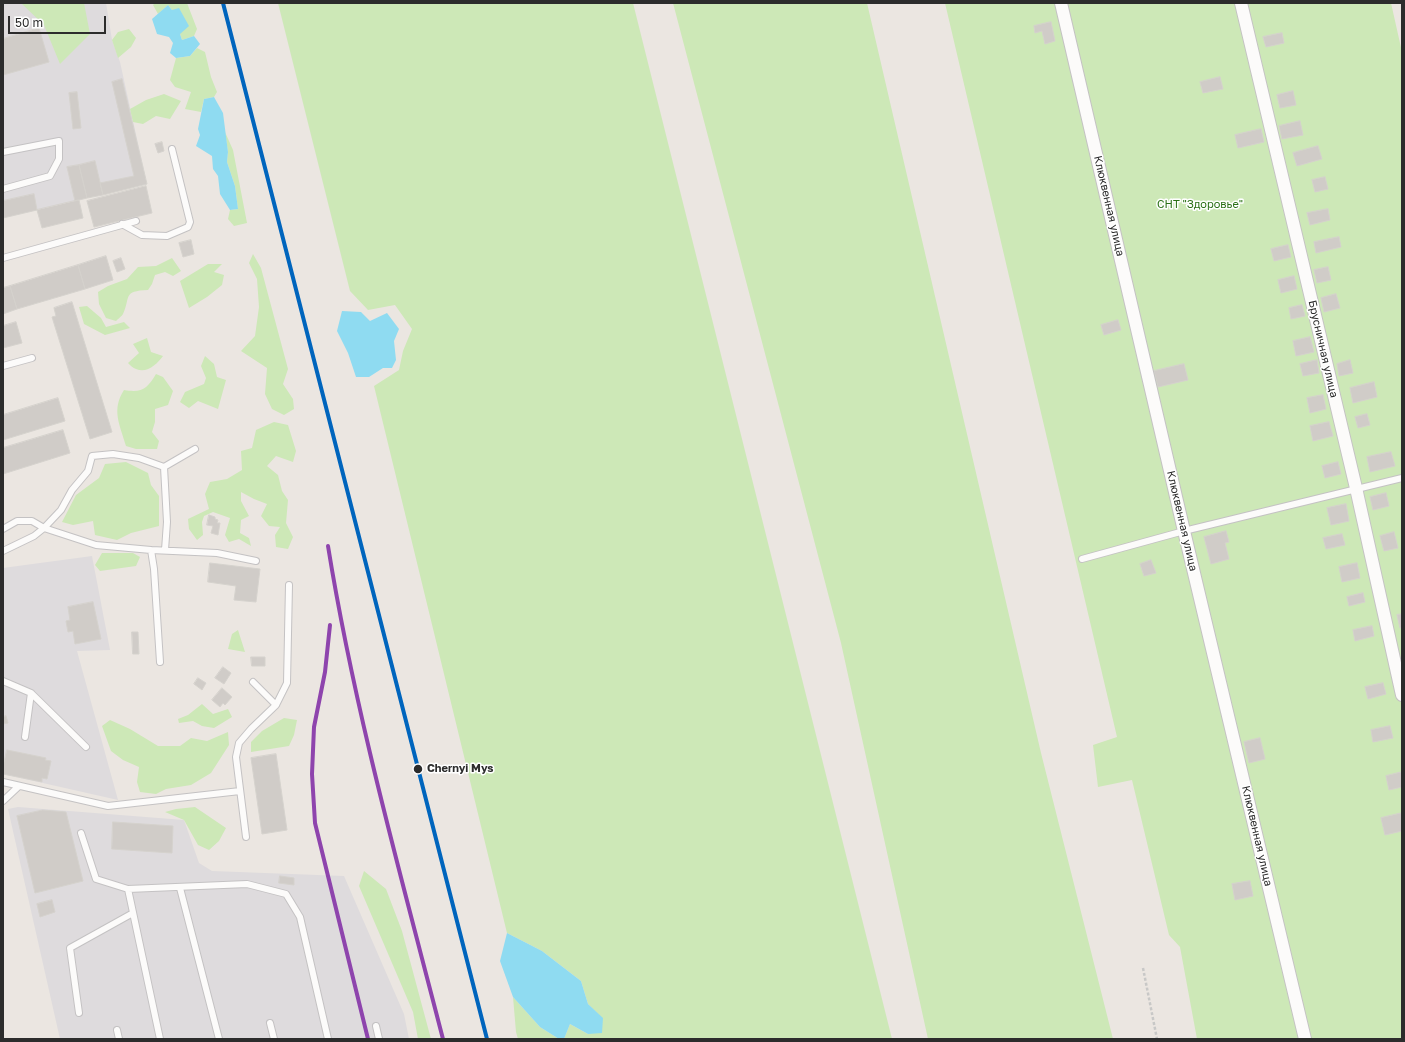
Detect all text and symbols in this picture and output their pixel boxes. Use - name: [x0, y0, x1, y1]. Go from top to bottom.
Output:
- scale bar: [10, 8, 108, 34]
- text: 50 m: [15, 15, 43, 30]
- street label: Клюквенная улица: [1091, 154, 1127, 258]
- park label: СНТ "Здоровье": [1157, 198, 1243, 212]
- street label: Брусничная улица: [1305, 299, 1341, 399]
- street label: Клюквенная улица: [1164, 469, 1200, 573]
- place label: Chernyi Mys: [427, 762, 494, 776]
- marker: Chernyi Mys: [412, 763, 424, 775]
- street label: Клюквенная улица: [1239, 784, 1275, 888]

